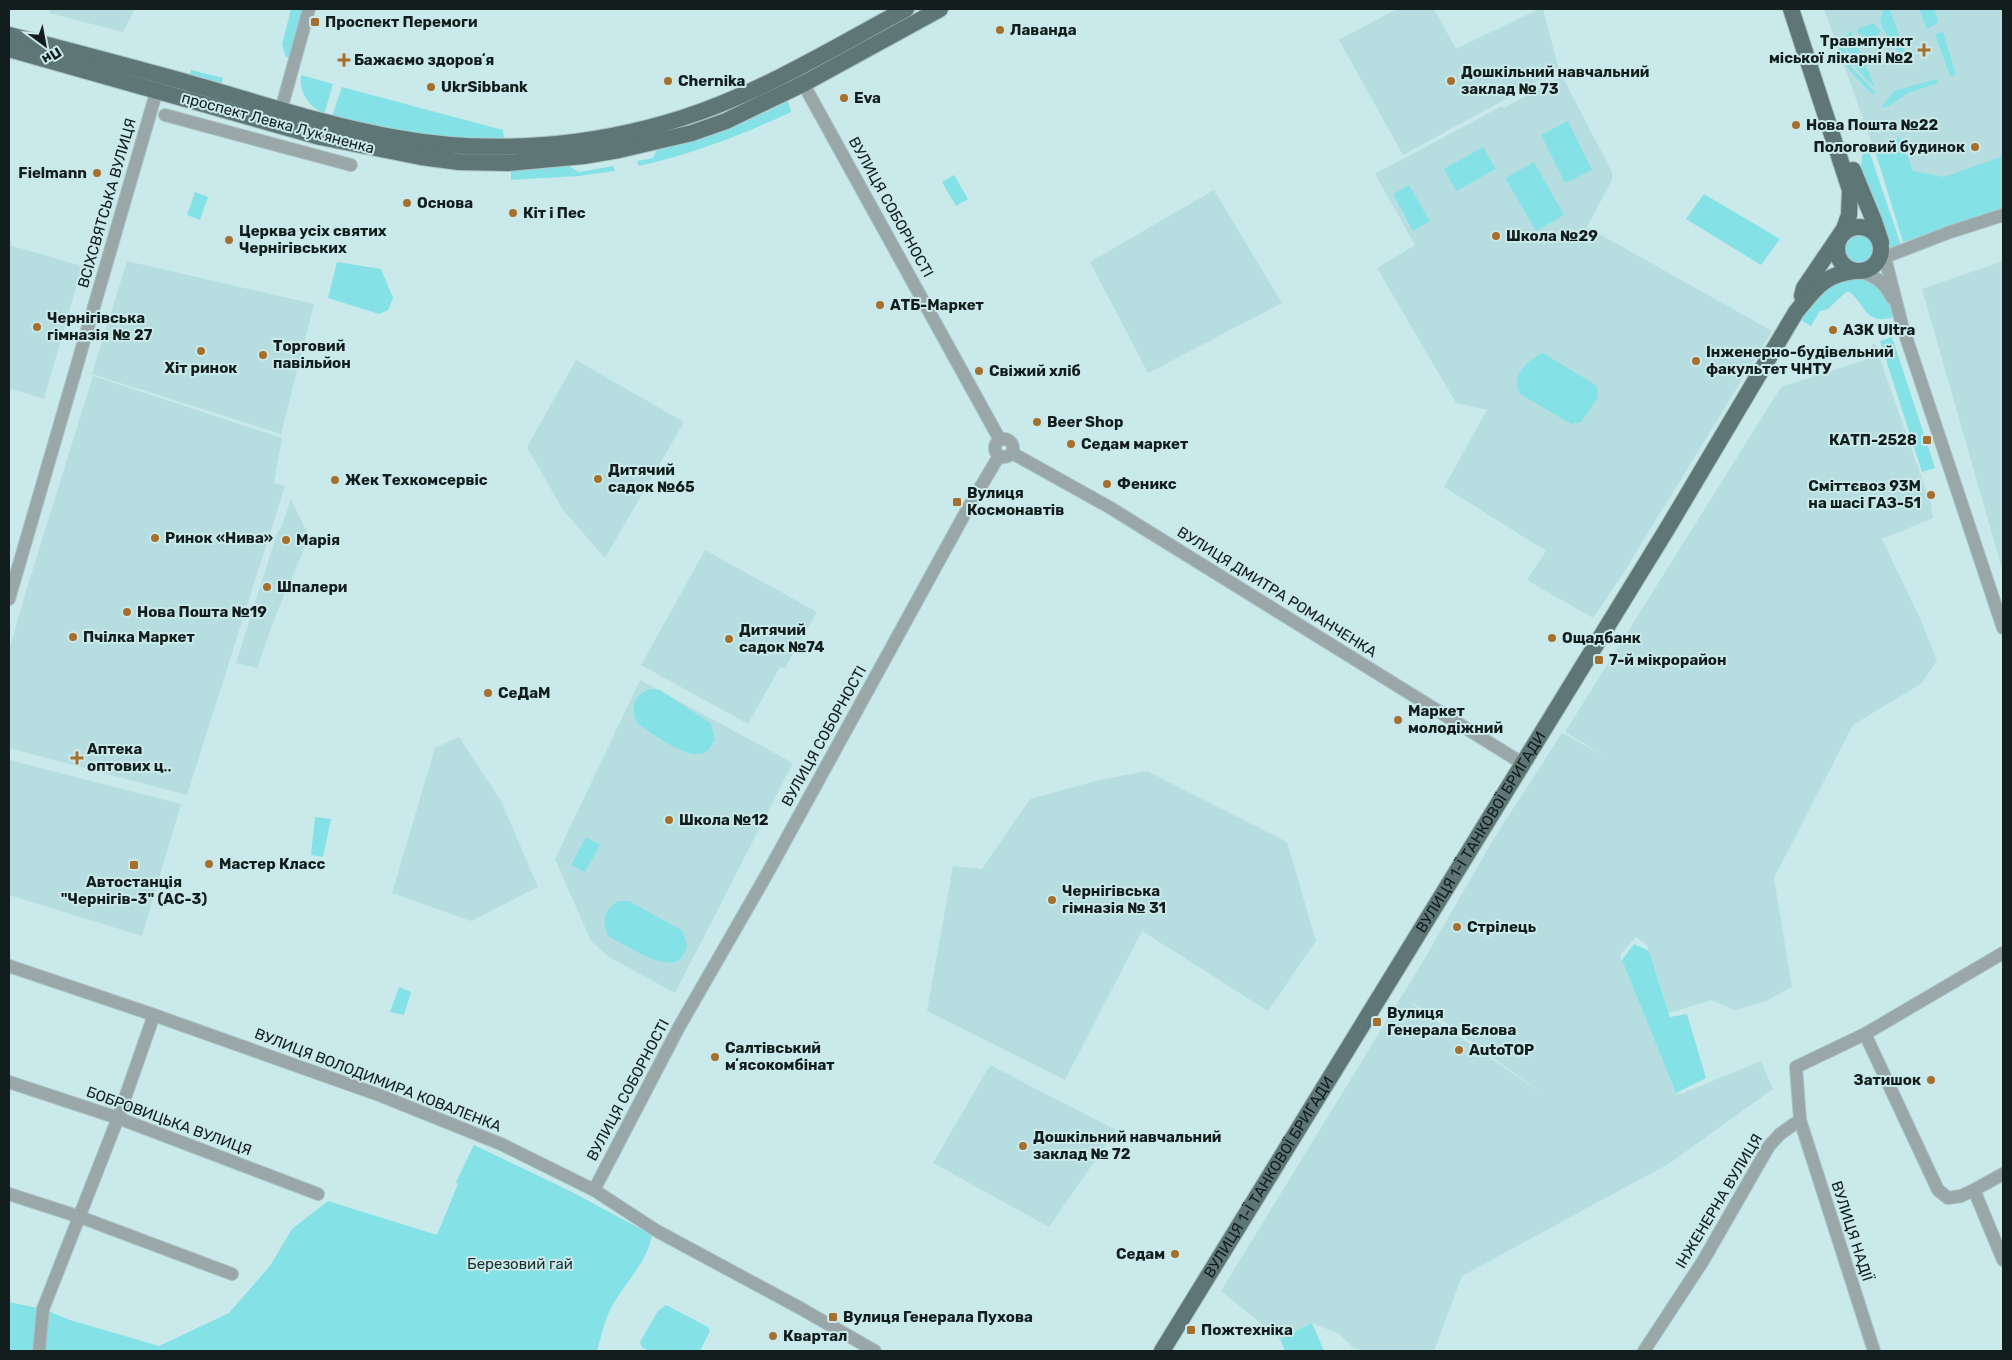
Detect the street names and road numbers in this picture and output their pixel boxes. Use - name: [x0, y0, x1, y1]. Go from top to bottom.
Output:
- street label: проспект Левка Лукʼяненка: [180, 89, 376, 157]
- street label: ВСІХСВЯТСЬКА ВУЛИЦЯ: [74, 116, 140, 290]
- street label: ВУЛИЦЯ СОБОРНОСТІ: [845, 134, 937, 280]
- street label: ВУЛИЦЯ ДМИТРА РОМАНЧЕНКА: [1174, 523, 1380, 661]
- street label: ВУЛИЦЯ СОБОРНОСТІ: [778, 663, 870, 809]
- street label: ВУЛИЦЯ 1-Ї ТАНКОВОЇ БРИГАДИ: [1412, 728, 1549, 936]
- street label: ВУЛИЦЯ СОБОРНОСТІ: [583, 1016, 673, 1164]
- street label: ВУЛИЦЯ ВОЛОДИМИРА КОВАЛЕНКА: [252, 1024, 504, 1136]
- street label: ВУЛИЦЯ 1-Ї ТАНКОВОЇ БРИГАДИ: [1200, 1073, 1337, 1281]
- street label: БОБРОВИЦЬКА ВУЛИЦЯ: [84, 1083, 254, 1159]
- street label: ІНЖЕНЕРНА ВУЛИЦЯ: [1672, 1131, 1766, 1271]
- street label: ВУЛИЦЯ НАДІЇ: [1827, 1179, 1877, 1284]

